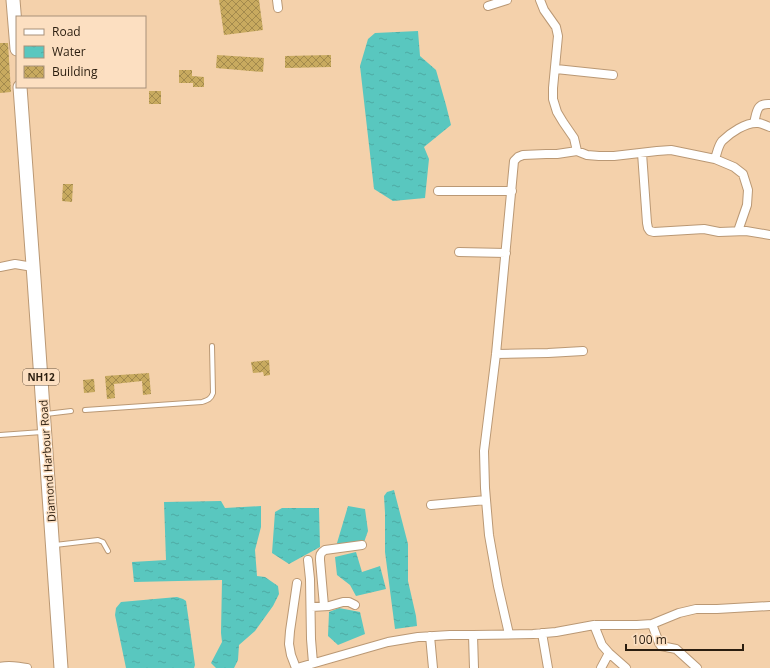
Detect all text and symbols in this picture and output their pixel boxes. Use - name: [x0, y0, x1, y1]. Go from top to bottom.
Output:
- legend: [16, 16, 146, 88]
- text: Road: [52, 23, 81, 40]
- text: Water: [52, 43, 86, 60]
- text: Building: [52, 63, 98, 80]
- road number: NH12: [23, 369, 59, 385]
- street label: Diamond Harbour Road: [35, 399, 59, 523]
- scale bar: [626, 626, 743, 652]
- text: 100 m: [632, 631, 667, 648]

